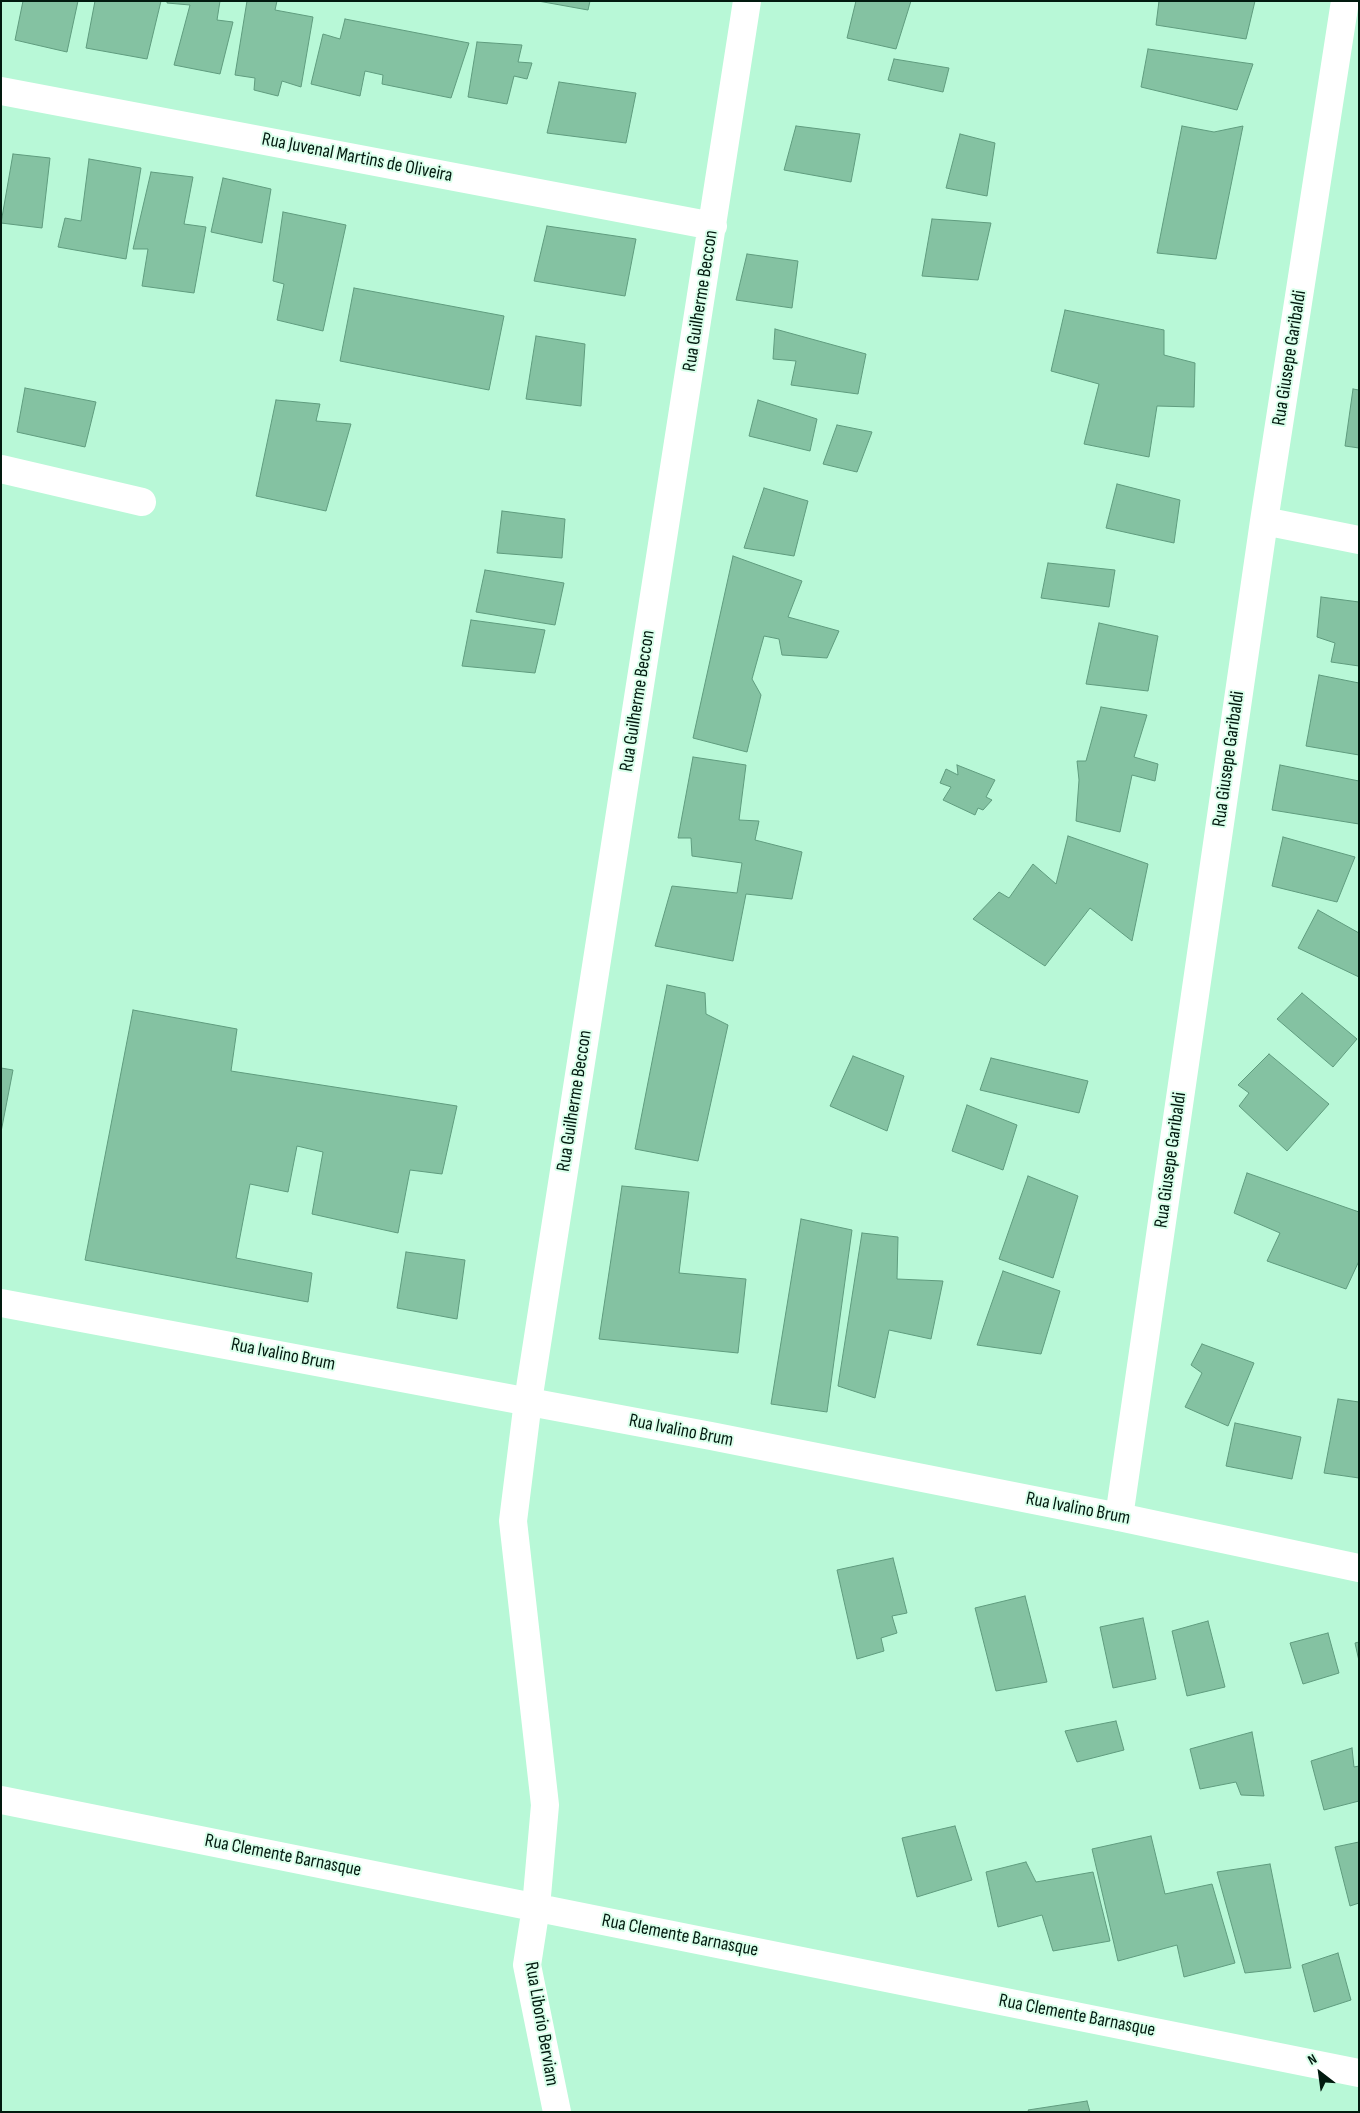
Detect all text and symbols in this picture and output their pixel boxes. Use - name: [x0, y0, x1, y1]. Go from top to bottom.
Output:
- street label: Rua Juvenal Martins de Oliveira: [260, 128, 454, 188]
- street label: Rua Guilherme Beccon: [679, 229, 723, 373]
- street label: Rua Giusepe Garibaldi: [1268, 289, 1312, 427]
- street label: Rua Guilherme Beccon: [616, 629, 660, 773]
- street label: Rua Giusepe Garibaldi: [1208, 690, 1250, 828]
- street label: Rua Guilherme Beccon: [553, 1029, 597, 1173]
- street label: Rua Giusepe Garibaldi: [1150, 1091, 1192, 1229]
- street label: Rua Ivalino Brum: [229, 1334, 337, 1376]
- street label: Rua Ivalino Brum: [627, 1410, 735, 1452]
- street label: Rua Ivalino Brum: [1024, 1488, 1132, 1530]
- street label: Rua Clemente Barnasque: [203, 1830, 363, 1882]
- street label: Rua Clemente Barnasque: [600, 1910, 760, 1962]
- street label: Rua Liborio Berviam: [519, 1960, 563, 2088]
- street label: Rua Clemente Barnasque: [997, 1990, 1157, 2042]
- north arrow: [1295, 2048, 1345, 2098]
- text: N: [1305, 2050, 1320, 2069]

